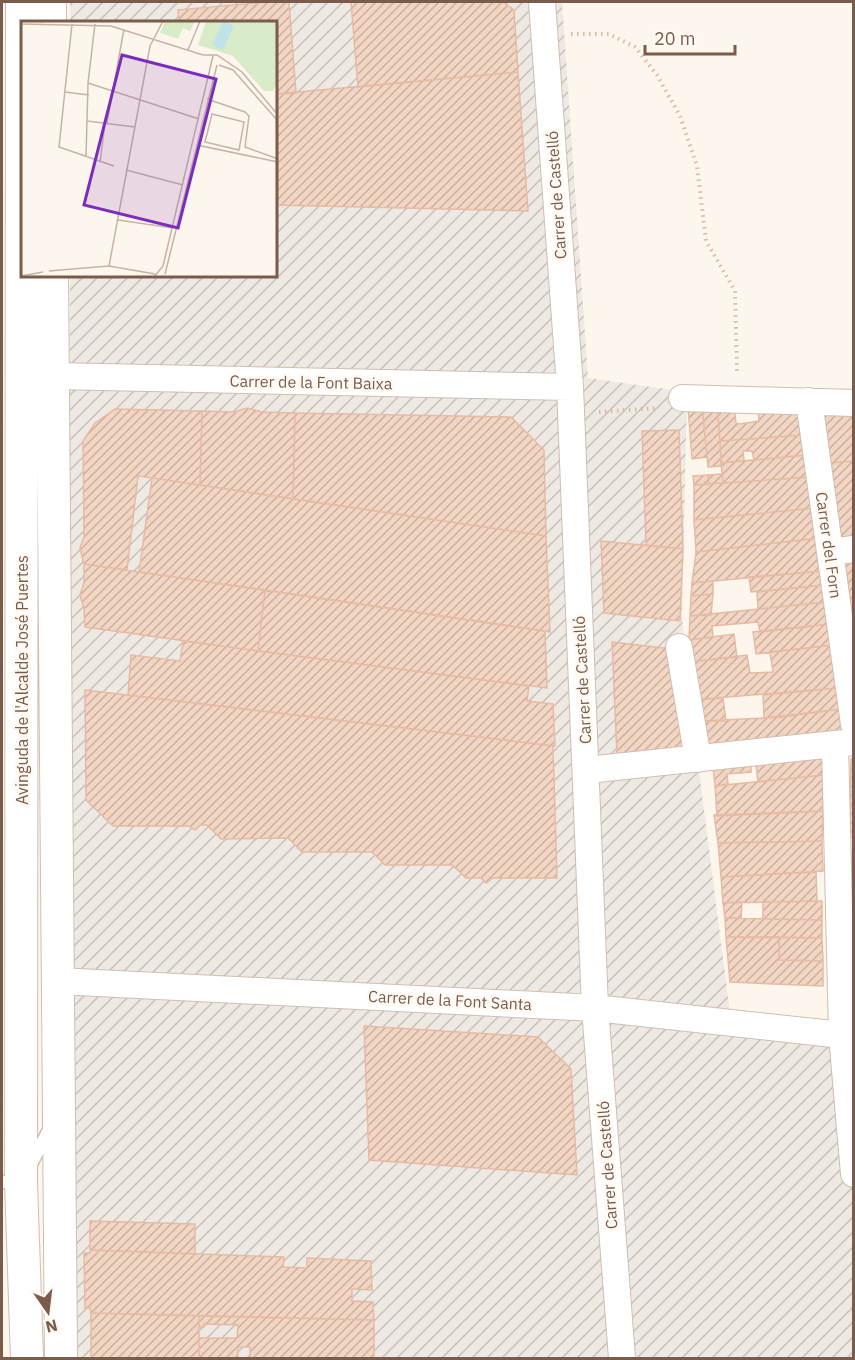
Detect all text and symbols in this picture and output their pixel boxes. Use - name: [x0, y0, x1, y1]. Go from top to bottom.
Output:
- scale bar: [645, 18, 735, 56]
- inset map: [21, 21, 278, 278]
- text: 20 m: [654, 27, 696, 50]
- street label: Carrer de Castelló: [542, 130, 570, 260]
- street label: Carrer de la Font Baixa: [229, 371, 393, 393]
- street label: Carrer del Forn: [812, 491, 846, 599]
- street label: Avinguda de l'Alcalde José Puertes: [12, 555, 32, 805]
- street label: Carrer de Castelló: [569, 615, 595, 745]
- street label: Carrer de la Font Santa: [368, 986, 533, 1014]
- street label: Carrer de Castelló: [593, 1100, 621, 1230]
- north arrow: [18, 1282, 78, 1342]
- text: N: [44, 1315, 60, 1338]

